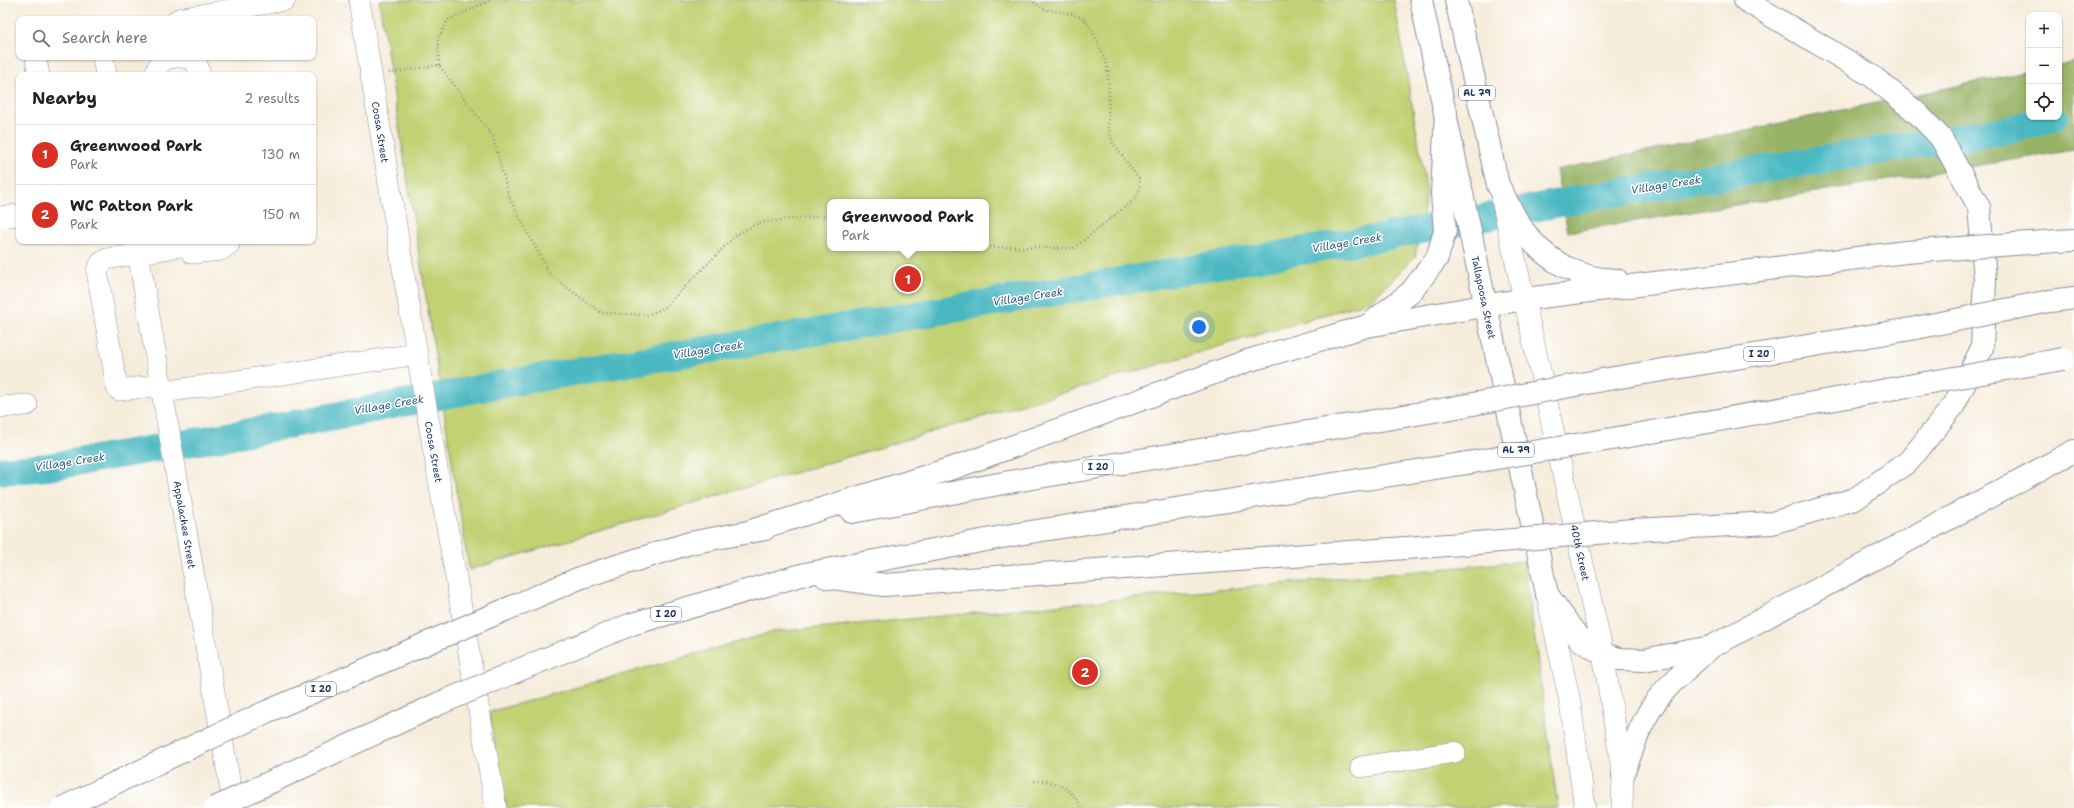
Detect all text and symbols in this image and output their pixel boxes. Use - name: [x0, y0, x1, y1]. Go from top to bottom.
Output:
- map controls: [2026, 12, 2062, 120]
- button: +: [2026, 12, 2062, 48]
- search box: [16, 16, 316, 60]
- icon: search: [30, 27, 52, 49]
- text: Search here: [62, 28, 148, 48]
- button: −: [2026, 48, 2062, 84]
- button: locate: [2026, 84, 2062, 120]
- road number: AL 79: [1459, 86, 1495, 100]
- text: Nearby: [32, 87, 97, 109]
- text: 2 results: [244, 90, 300, 107]
- street label: Coosa Street: [369, 101, 392, 164]
- text: Greenwood Park: [70, 136, 202, 156]
- text: 1: [42, 146, 48, 163]
- text: 130 m: [262, 146, 300, 163]
- text: Park: [70, 156, 98, 173]
- water label: Village Creek: [1630, 172, 1703, 198]
- text: WC Patton Park: [70, 196, 193, 216]
- popup: [827, 199, 989, 251]
- text: 2: [40, 206, 50, 223]
- text: 150 m: [262, 206, 300, 223]
- text: Greenwood Park: [842, 207, 974, 227]
- text: Park: [70, 216, 98, 233]
- text: Park: [842, 227, 870, 244]
- water label: Village Creek: [1311, 229, 1384, 257]
- street label: Tallapoosa Street: [1469, 254, 1499, 340]
- pin: 1: [895, 264, 921, 294]
- water label: Village Creek: [992, 284, 1065, 310]
- your location: [1189, 317, 1209, 337]
- water label: Village Creek: [672, 337, 745, 363]
- road number: I 20: [1744, 347, 1774, 361]
- water label: Village Creek: [353, 391, 426, 419]
- street label: Coosa Street: [422, 420, 446, 483]
- road number: AL 79: [1498, 443, 1534, 457]
- water label: Village Creek: [34, 449, 107, 475]
- road number: I 20: [1083, 460, 1113, 474]
- street label: Appalachee Street: [171, 480, 199, 570]
- street label: 40th Street: [1568, 523, 1593, 582]
- road number: I 20: [651, 607, 681, 621]
- pin: 2: [1072, 657, 1098, 687]
- road number: I 20: [306, 682, 336, 696]

